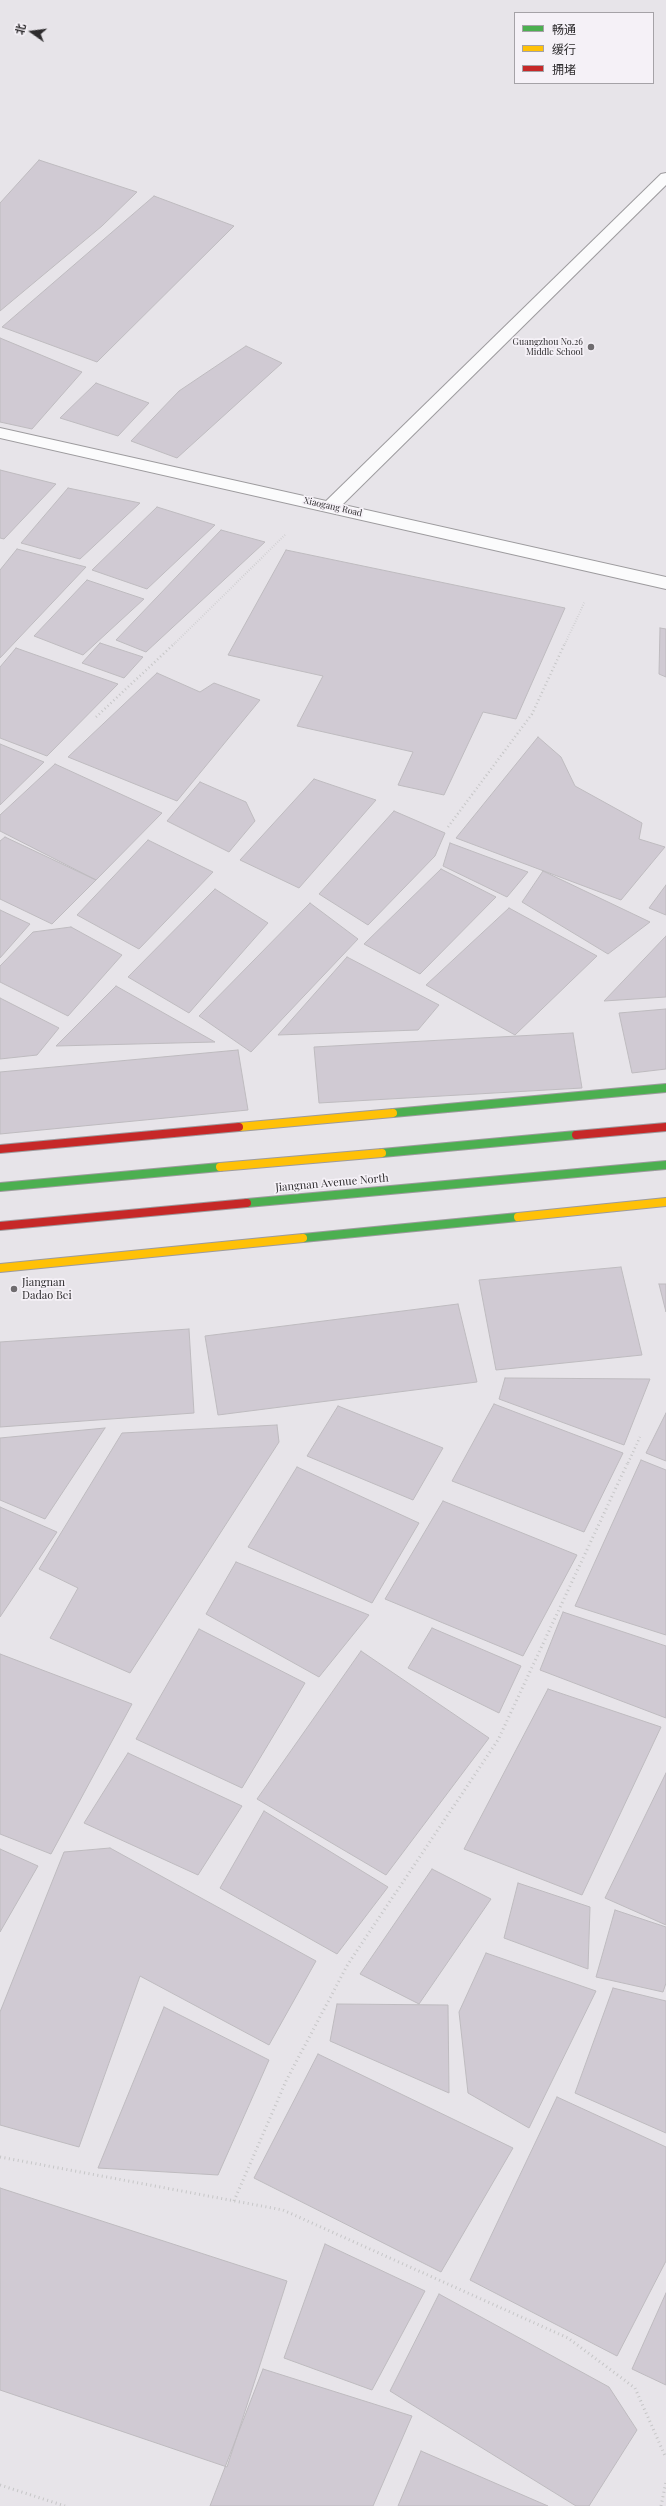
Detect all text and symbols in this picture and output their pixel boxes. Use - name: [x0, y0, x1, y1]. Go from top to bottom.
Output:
- north arrow: [12, 12, 52, 52]
- legend: [514, 12, 654, 84]
- text: 畅通: [552, 21, 576, 37]
- text: 北: [11, 22, 28, 36]
- text: 缓行: [552, 41, 576, 57]
- text: 拥堵: [552, 61, 576, 77]
- place label: Guangzhou No.26 Middle School: [513, 337, 583, 358]
- marker: Guangzhou No.26 Middle School: [586, 342, 596, 352]
- street label: Xiaogang Road: [303, 495, 363, 519]
- street label: Jiangnan Avenue North: [275, 1171, 389, 1195]
- place label: Jiangnan Dadao Bei: [22, 1276, 72, 1302]
- marker: Jiangnan Dadao Bei: [9, 1284, 19, 1294]

